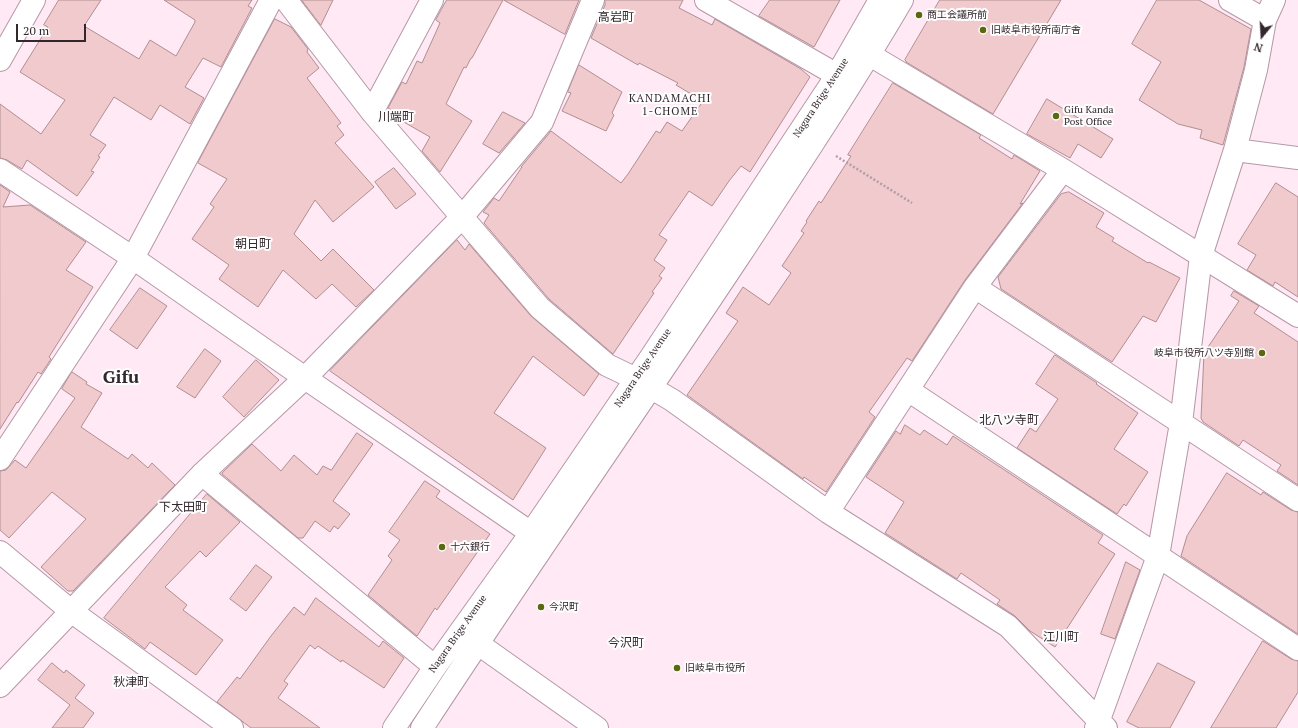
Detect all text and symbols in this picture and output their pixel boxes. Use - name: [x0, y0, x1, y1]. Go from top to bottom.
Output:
- place label: 商工会議所前: [927, 9, 987, 21]
- marker: 商工会議所前: [914, 10, 924, 20]
- district label: 高岩町: [598, 11, 634, 25]
- scale bar: [18, 16, 88, 42]
- north arrow: [1242, 16, 1282, 56]
- text: 20 m: [23, 23, 49, 38]
- place label: 旧岐阜市役所南庁舎: [991, 24, 1081, 36]
- marker: 旧岐阜市役所南庁舎: [978, 25, 988, 35]
- text: N: [1252, 39, 1264, 55]
- street label: Nagara Brige Avenue: [791, 56, 851, 140]
- district label: KANDAMACHI 1-CHOME: [629, 92, 711, 118]
- place label: Gifu Kanda Post Office: [1064, 104, 1114, 128]
- district label: 川端町: [378, 111, 414, 125]
- marker: Gifu Kanda Post Office: [1051, 111, 1061, 121]
- district label: 朝日町: [235, 238, 271, 252]
- street label: Nagara Brige Avenue: [612, 326, 674, 410]
- place label: 岐阜市役所八ツ寺別館: [1154, 347, 1254, 359]
- marker: 岐阜市役所八ツ寺別館: [1257, 348, 1267, 358]
- district label: Gifu: [103, 367, 139, 389]
- district label: 北八ツ寺町: [979, 414, 1039, 428]
- district label: 下太田町: [159, 501, 207, 515]
- place label: 十六銀行: [450, 541, 490, 553]
- marker: 十六銀行: [437, 542, 447, 552]
- street label: Nagara Brige Avenue: [427, 593, 489, 675]
- place label: 今沢町: [549, 601, 579, 613]
- marker: 今沢町: [536, 602, 546, 612]
- district label: 江川町: [1043, 631, 1079, 645]
- district label: 今沢町: [608, 637, 644, 651]
- place label: 旧岐阜市役所: [685, 662, 745, 674]
- marker: 旧岐阜市役所: [672, 663, 682, 673]
- district label: 秋津町: [113, 676, 149, 690]

